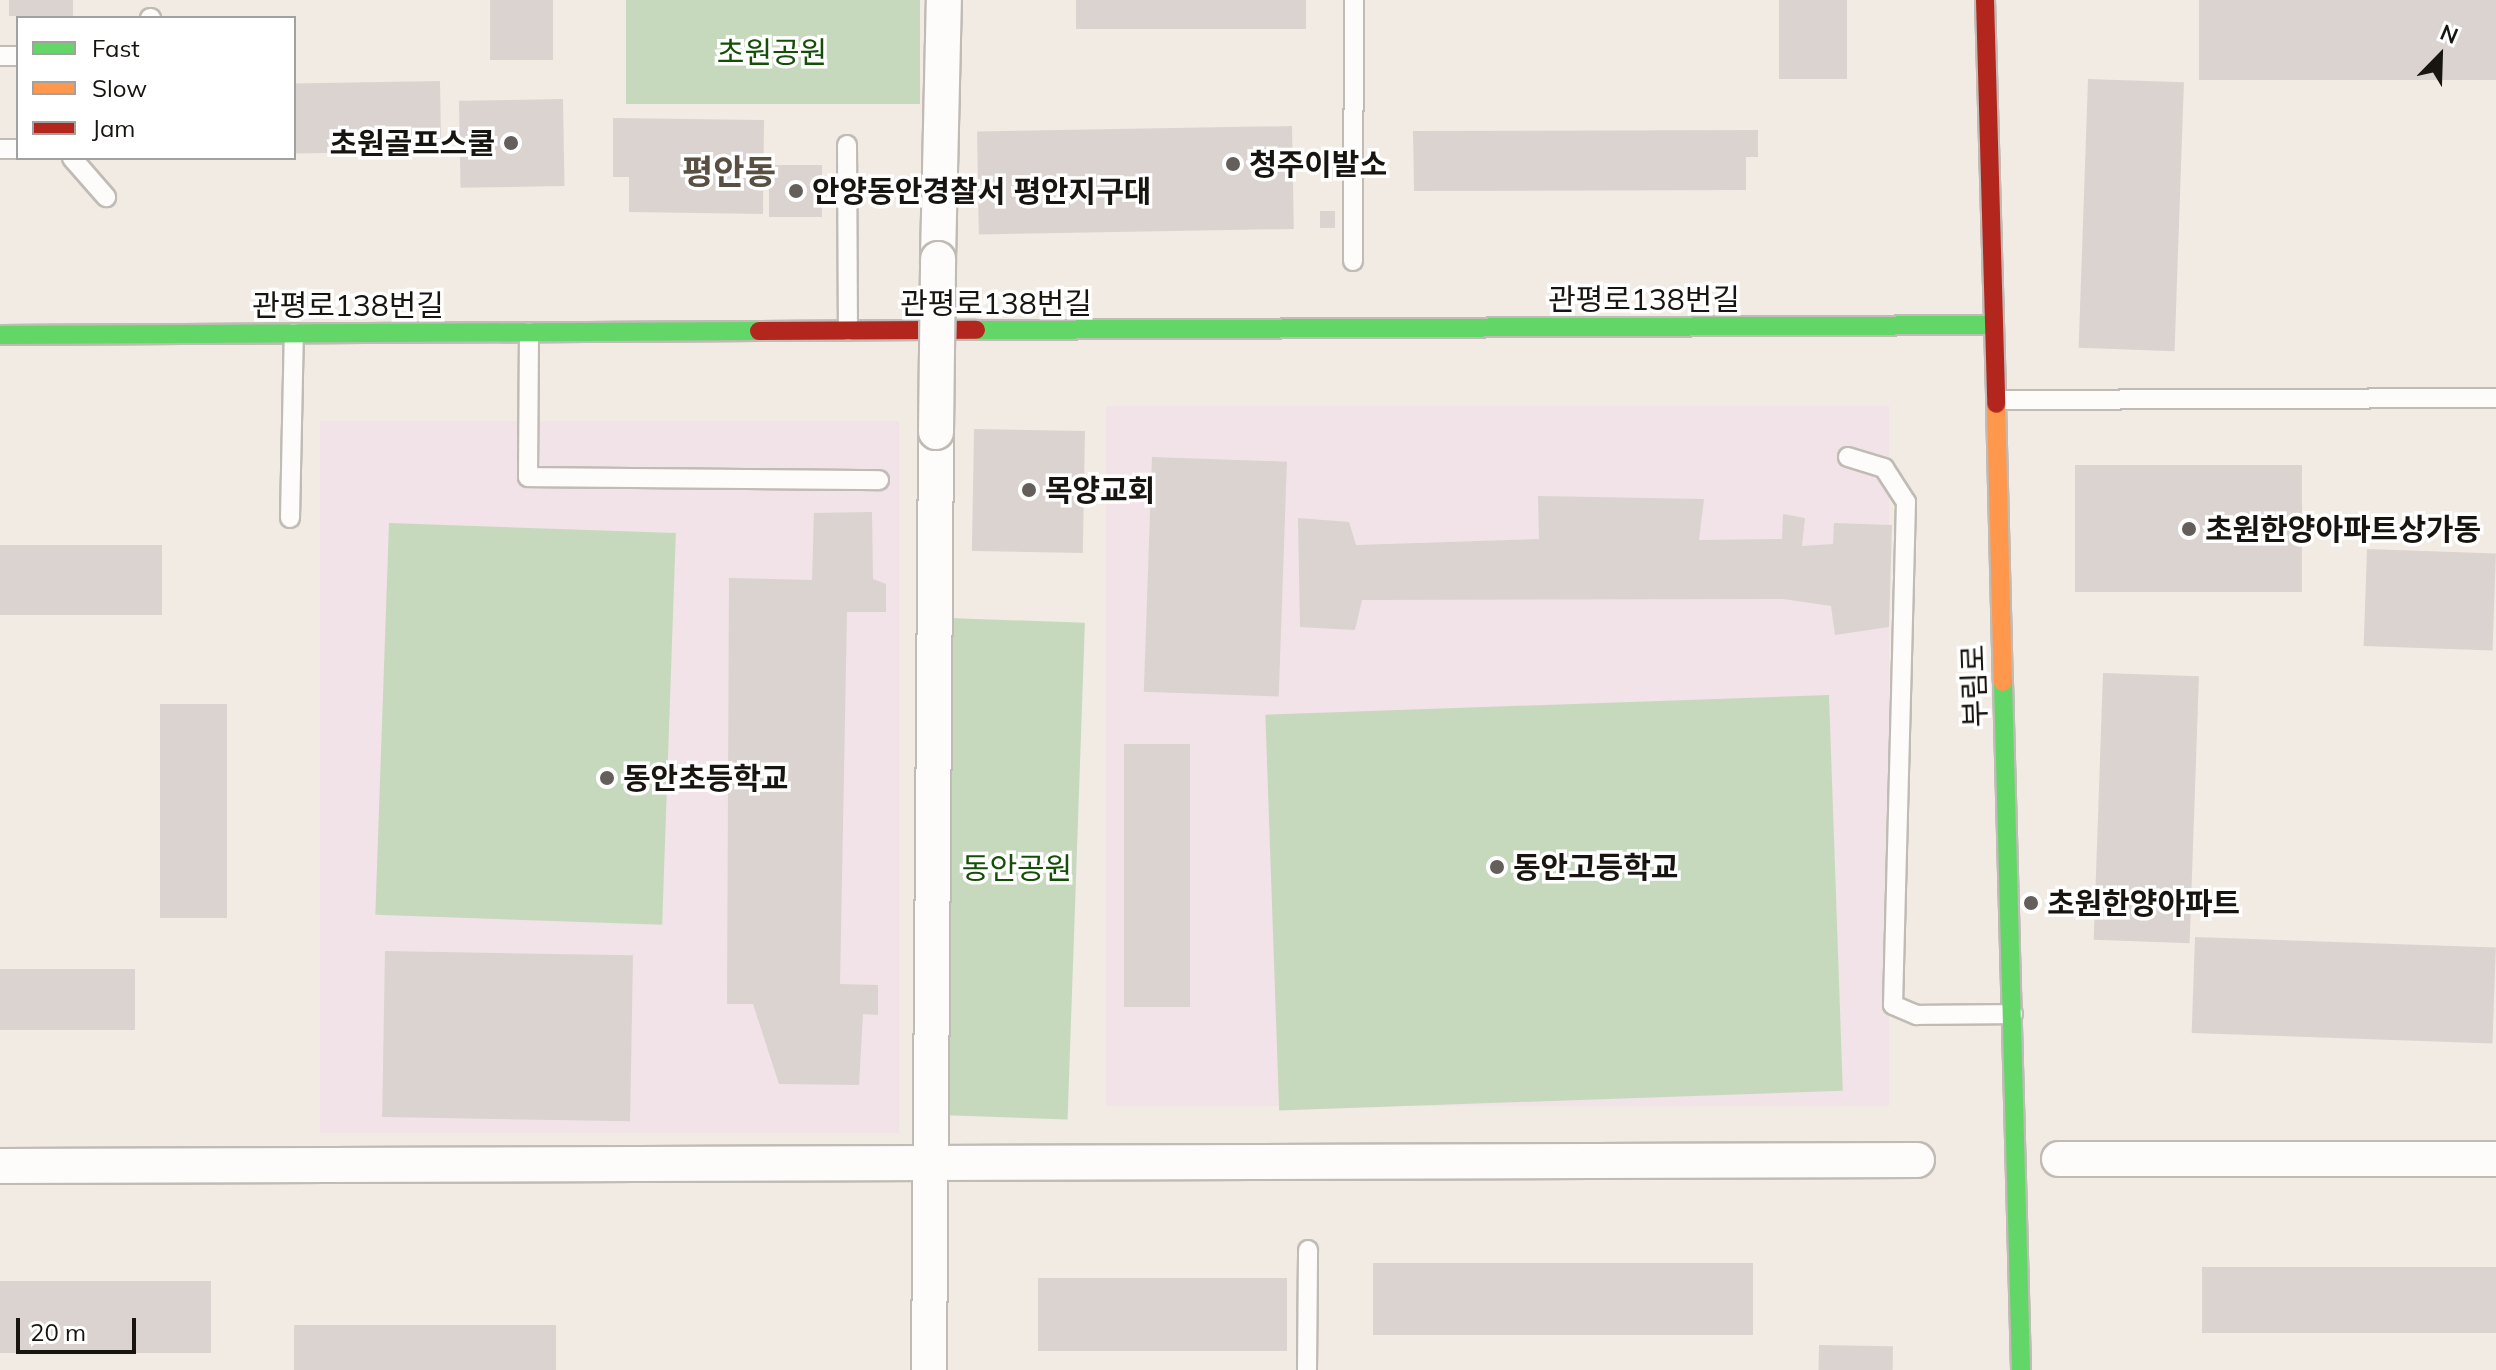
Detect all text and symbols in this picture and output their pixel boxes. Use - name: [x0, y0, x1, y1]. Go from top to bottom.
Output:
- legend: [16, 16, 296, 160]
- north arrow: [2400, 16, 2480, 96]
- text: N: [2436, 18, 2462, 50]
- text: Fast: [92, 33, 140, 63]
- park label: 초원공원: [717, 34, 827, 70]
- text: Slow: [92, 73, 147, 103]
- text: Jam: [92, 113, 135, 143]
- place label: 초원골프스쿨: [329, 125, 495, 161]
- marker: 초원골프스쿨: [502, 134, 520, 152]
- place label: 청주이발소: [1249, 146, 1387, 182]
- district label: 평안동: [682, 152, 776, 192]
- marker: 청주이발소: [1224, 155, 1242, 173]
- place label: 안양동안경찰서 평안지구대: [812, 173, 1151, 209]
- marker: 안양동안경찰서 평안지구대: [787, 182, 805, 200]
- street label: 관평로138번길: [1548, 281, 1740, 317]
- street label: 관평로138번길: [900, 285, 1092, 321]
- street label: 관평로138번길: [252, 287, 444, 323]
- place label: 목양교회: [1045, 472, 1155, 508]
- marker: 목양교회: [1020, 481, 1038, 499]
- place label: 초원한양아파트상가동: [2205, 511, 2481, 547]
- marker: 초원한양아파트상가동: [2180, 520, 2198, 538]
- street label: 부림로: [1955, 644, 1993, 728]
- place label: 동안초등학교: [623, 760, 789, 796]
- marker: 동안초등학교: [598, 769, 616, 787]
- place label: 동안고등학교: [1513, 849, 1679, 885]
- park label: 동안공원: [962, 850, 1072, 886]
- marker: 동안고등학교: [1488, 858, 1506, 876]
- place label: 초원한양아파트: [2047, 885, 2240, 921]
- marker: 초원한양아파트: [2022, 894, 2040, 912]
- scale bar: [20, 1302, 140, 1352]
- text: 20 m: [30, 1317, 86, 1347]

